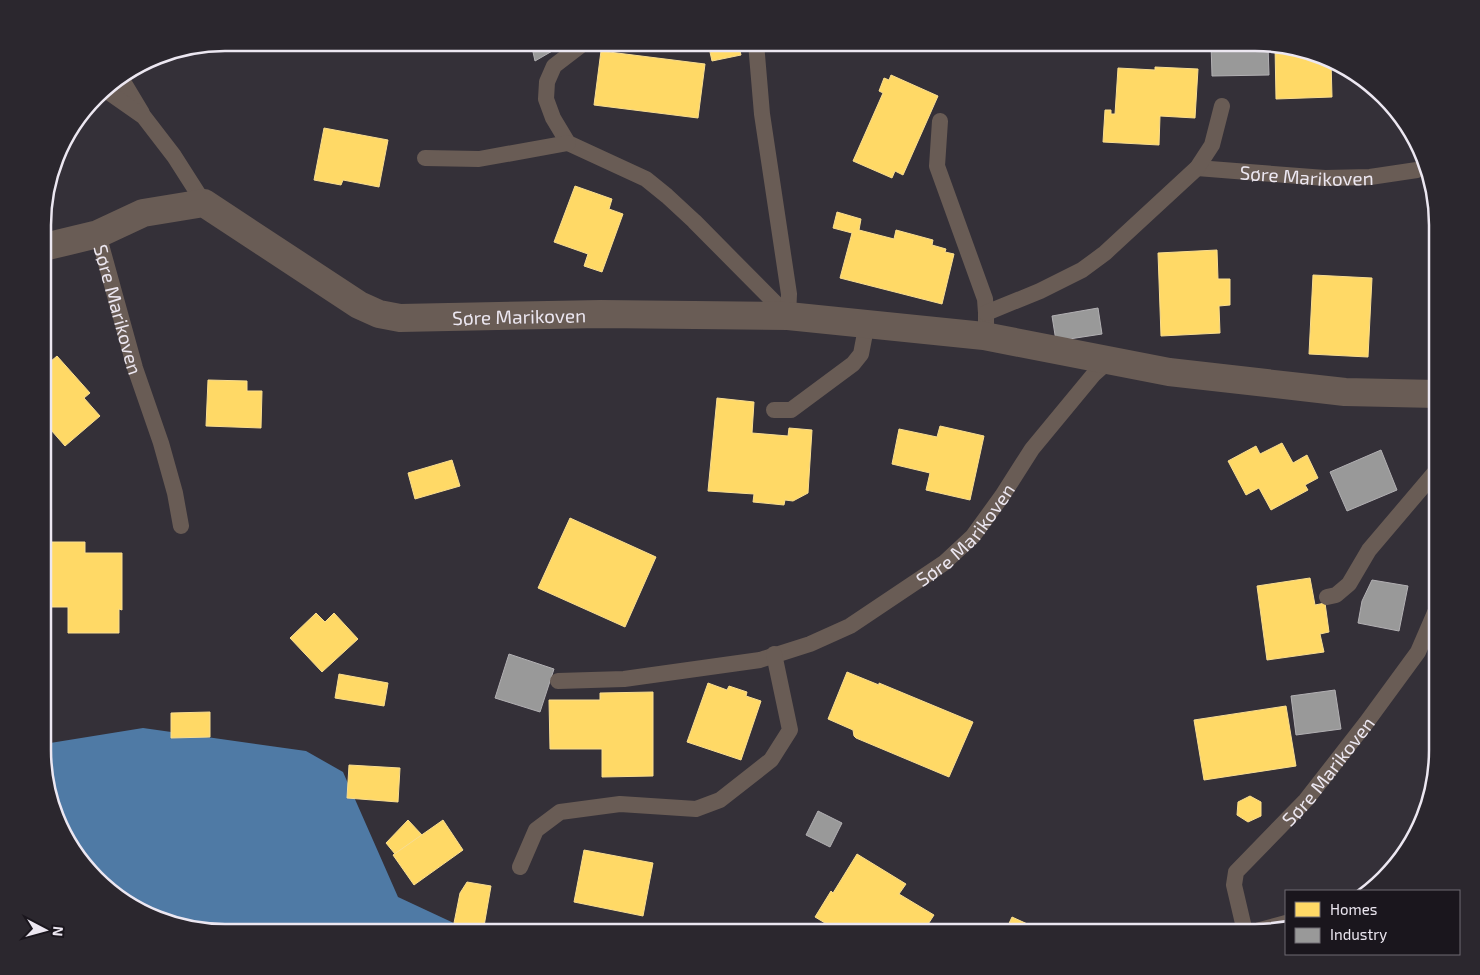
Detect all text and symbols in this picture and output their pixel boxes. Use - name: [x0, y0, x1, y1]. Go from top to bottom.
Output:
- street label: Søre Marikoven: [1239, 160, 1374, 190]
- street label: Søre Marikoven: [90, 242, 148, 377]
- street label: Søre Marikoven: [452, 303, 586, 328]
- street label: Søre Marikoven: [911, 479, 1019, 590]
- street label: Søre Marikoven: [1276, 712, 1379, 830]
- legend: [1285, 890, 1460, 955]
- text: Homes: [1330, 900, 1377, 918]
- north arrow: [20, 905, 70, 955]
- text: N: [49, 925, 67, 937]
- text: Industry: [1330, 925, 1387, 943]

